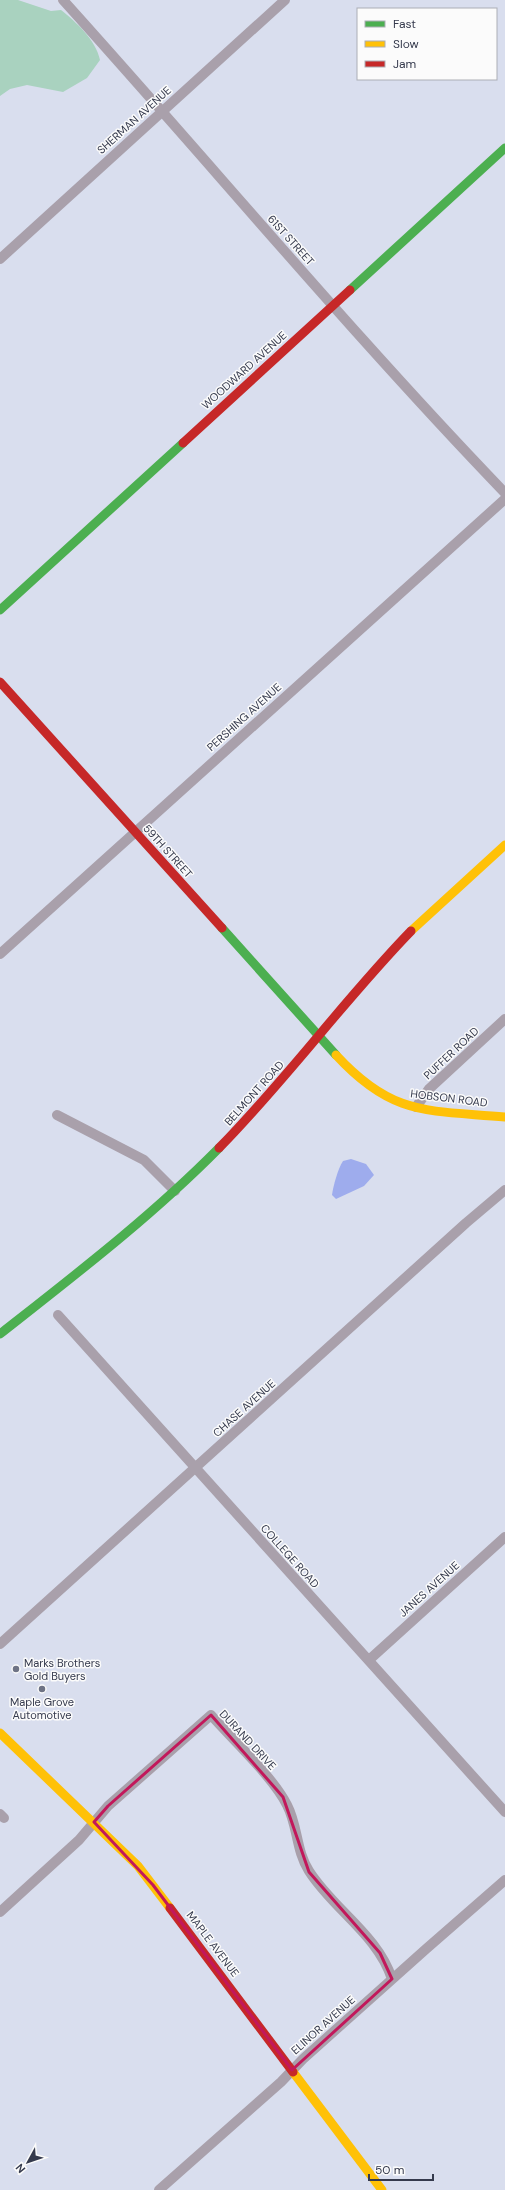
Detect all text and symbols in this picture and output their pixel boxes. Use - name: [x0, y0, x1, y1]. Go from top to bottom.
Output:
- legend: [357, 8, 497, 80]
- text: Fast: [393, 16, 416, 32]
- text: Slow: [393, 36, 419, 52]
- text: Jam: [393, 56, 416, 72]
- street label: SHERMAN AVENUE: [94, 83, 174, 157]
- street label: 61ST STREET: [265, 212, 317, 268]
- street label: WOODWARD AVENUE: [199, 328, 289, 412]
- street label: PERSHING AVENUE: [204, 680, 284, 754]
- street label: 59TH STREET: [140, 821, 196, 881]
- street label: PUFFER ROAD: [420, 1024, 482, 1082]
- street label: BELMONT ROAD: [221, 1057, 287, 1128]
- street label: HOBSON ROAD: [410, 1086, 489, 1110]
- street label: CHASE AVENUE: [210, 1376, 278, 1440]
- street label: COLLEGE ROAD: [258, 1521, 323, 1591]
- street label: JANES AVENUE: [396, 1558, 462, 1620]
- place label: Marks Brothers Gold Buyers: [24, 1656, 100, 1683]
- marker: Marks Brothers Gold Buyers: [11, 1664, 21, 1674]
- marker: Maple Grove Automotive: [37, 1684, 47, 1694]
- place label: Maple Grove Automotive: [10, 1695, 74, 1722]
- street label: DURAND DRIVE: [217, 1707, 279, 1773]
- street label: MAPLE AVENUE: [184, 1908, 242, 1980]
- street label: ELINOR AVENUE: [288, 1993, 358, 2057]
- north arrow: [8, 2142, 48, 2182]
- scale bar: [369, 2156, 433, 2182]
- text: N: [12, 2161, 28, 2176]
- text: 50 m: [375, 2162, 404, 2178]

